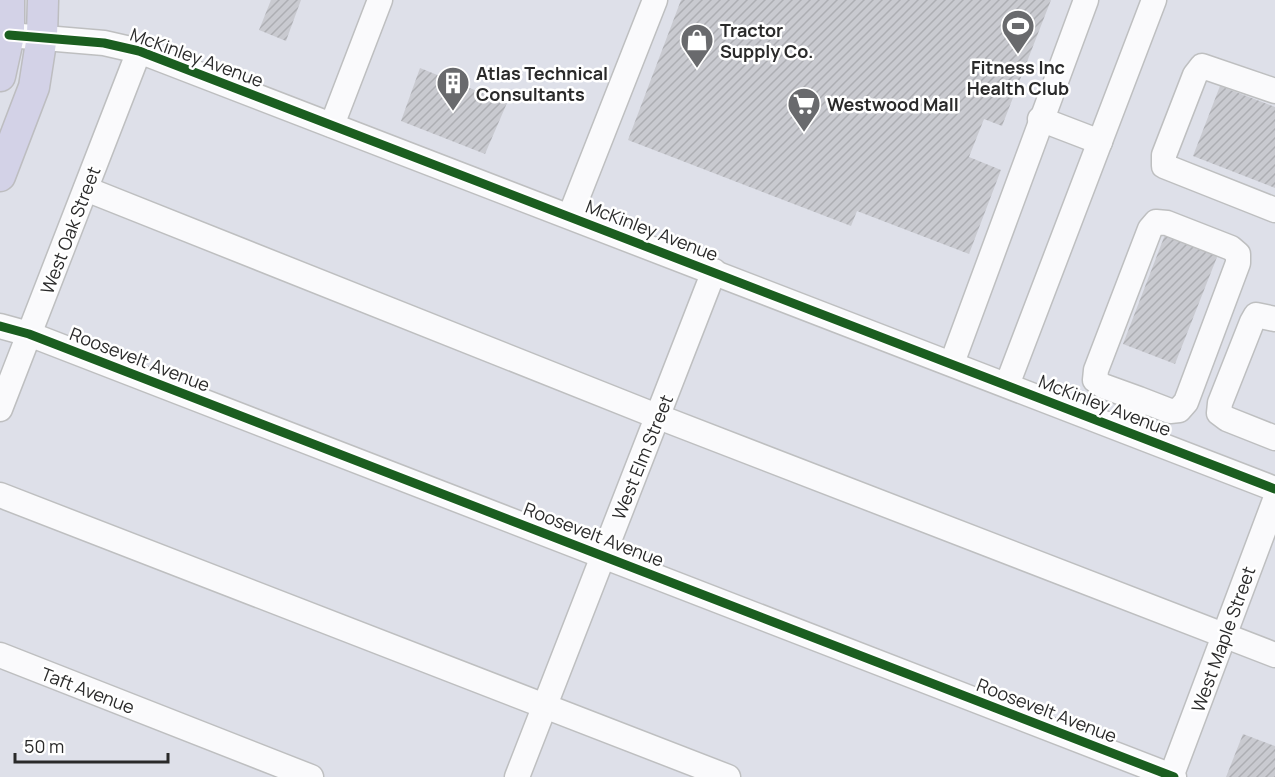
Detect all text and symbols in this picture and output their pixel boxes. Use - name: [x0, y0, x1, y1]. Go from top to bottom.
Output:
- sports icon: Fitness Inc Health Club: [1000, 8, 1036, 55]
- place label: Tractor Supply Co.: [720, 18, 814, 63]
- street label: McKinley Avenue: [127, 22, 267, 92]
- shop icon: Tractor Supply Co.: [679, 22, 715, 69]
- place label: Fitness Inc Health Club: [967, 55, 1069, 100]
- place label: Atlas Technical Consultants: [476, 61, 608, 106]
- building icon: Atlas Technical Consultants: [435, 65, 471, 112]
- supermarket icon: Westwood Mall: [786, 86, 822, 133]
- place label: Westwood Mall: [827, 92, 959, 116]
- street label: West Oak Street: [35, 163, 105, 297]
- street label: McKinley Avenue: [582, 194, 722, 266]
- street label: Roosevelt Avenue: [67, 321, 213, 397]
- street label: McKinley Avenue: [1035, 369, 1175, 441]
- street label: West Elm Street: [606, 391, 678, 523]
- street label: Roosevelt Avenue: [521, 496, 667, 572]
- street label: West Maple Street: [1185, 563, 1261, 715]
- street label: Taft Avenue: [38, 661, 138, 719]
- street label: Roosevelt Avenue: [974, 672, 1120, 748]
- scale bar: [15, 726, 168, 764]
- text: 50 m: [24, 734, 64, 758]

